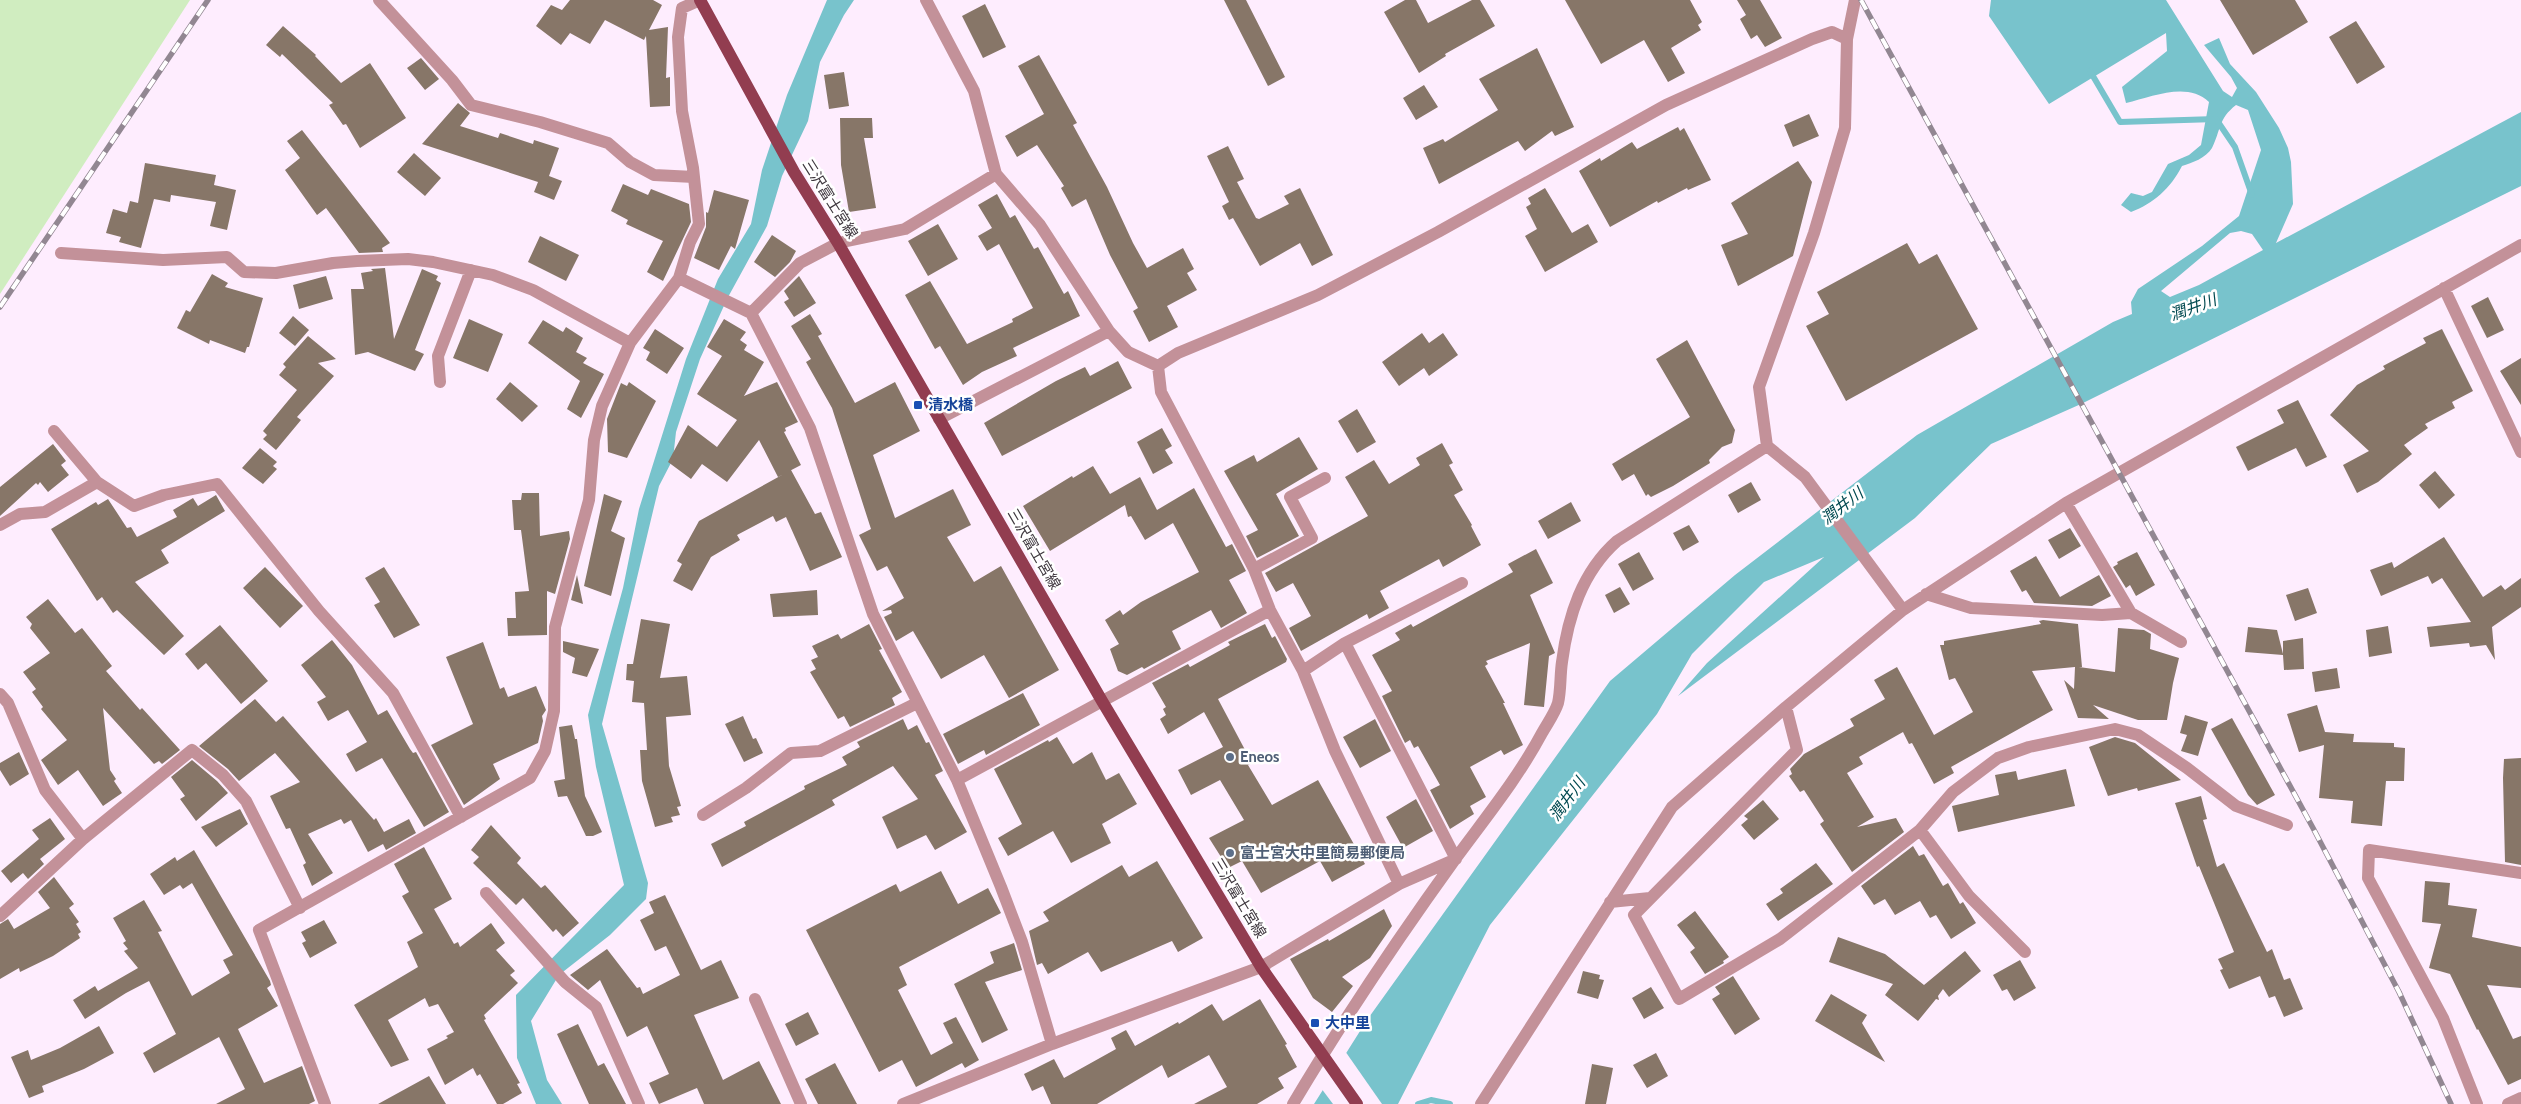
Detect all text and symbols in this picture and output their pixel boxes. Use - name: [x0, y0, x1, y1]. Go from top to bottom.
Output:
- street label: 三沢富士宮線: [799, 156, 861, 242]
- water label: 潤井川: [2167, 289, 2221, 324]
- place label: 清水橋: [928, 396, 974, 414]
- marker: 清水橋: [912, 399, 924, 411]
- water label: 潤井川: [1817, 483, 1868, 528]
- street label: 三沢富士宮線: [1004, 506, 1064, 592]
- place label: Eneos: [1240, 748, 1279, 766]
- marker: Eneos: [1224, 751, 1236, 763]
- water label: 潤井川: [1545, 772, 1590, 824]
- place label: 富士宮大中里簡易郵便局: [1240, 844, 1405, 862]
- marker: 富士宮大中里簡易郵便局: [1224, 847, 1236, 859]
- street label: 三沢富士宮線: [1208, 855, 1270, 941]
- place label: 大中里: [1325, 1014, 1370, 1032]
- marker: 大中里: [1309, 1017, 1321, 1029]

